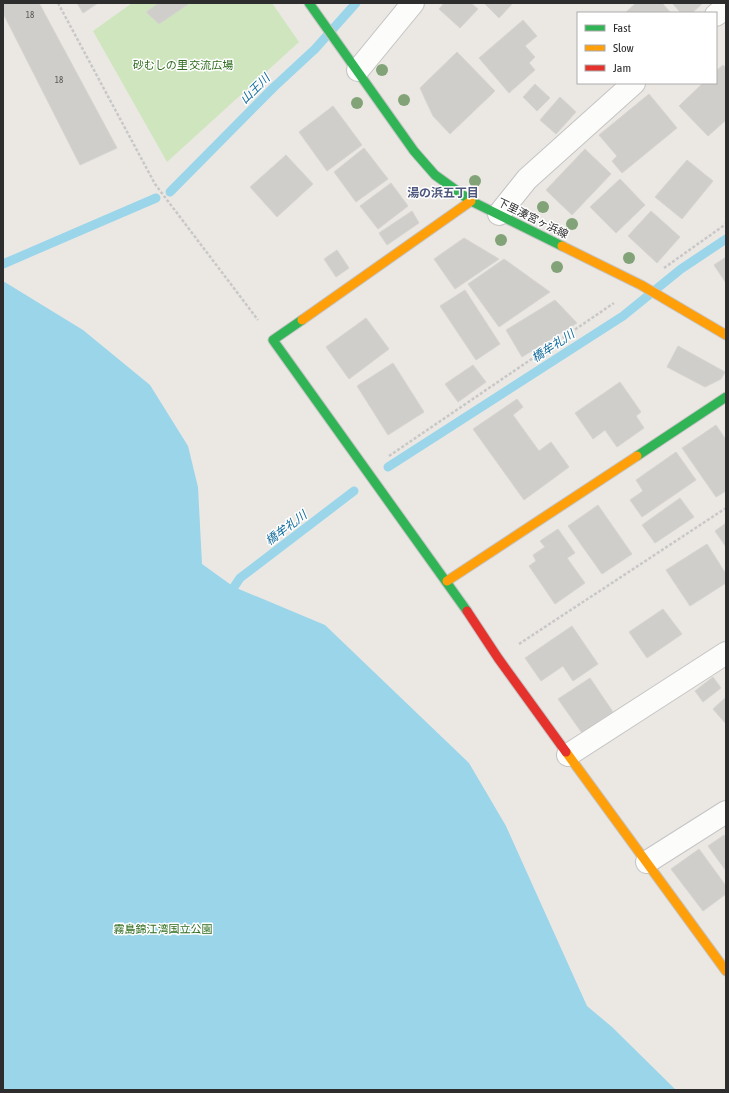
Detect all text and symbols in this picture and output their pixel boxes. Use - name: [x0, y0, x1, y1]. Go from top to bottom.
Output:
- house number: 18: [26, 10, 34, 20]
- legend: [577, 12, 717, 84]
- text: Fast: [613, 21, 631, 35]
- text: Slow: [613, 41, 634, 55]
- park label: 砂むしの里 交流広場: [133, 59, 233, 71]
- text: Jam: [613, 61, 631, 75]
- water label: 山王川: [237, 70, 274, 107]
- house number: 18: [55, 75, 63, 85]
- district label: 湯の浜五丁目: [407, 186, 479, 200]
- street label: 下里湊宮ヶ浜線: [496, 196, 570, 240]
- water label: 橋牟礼川: [529, 326, 579, 365]
- water label: 橋牟礼川: [263, 507, 311, 548]
- park label: 霧島錦江湾国立公園: [114, 923, 213, 935]

